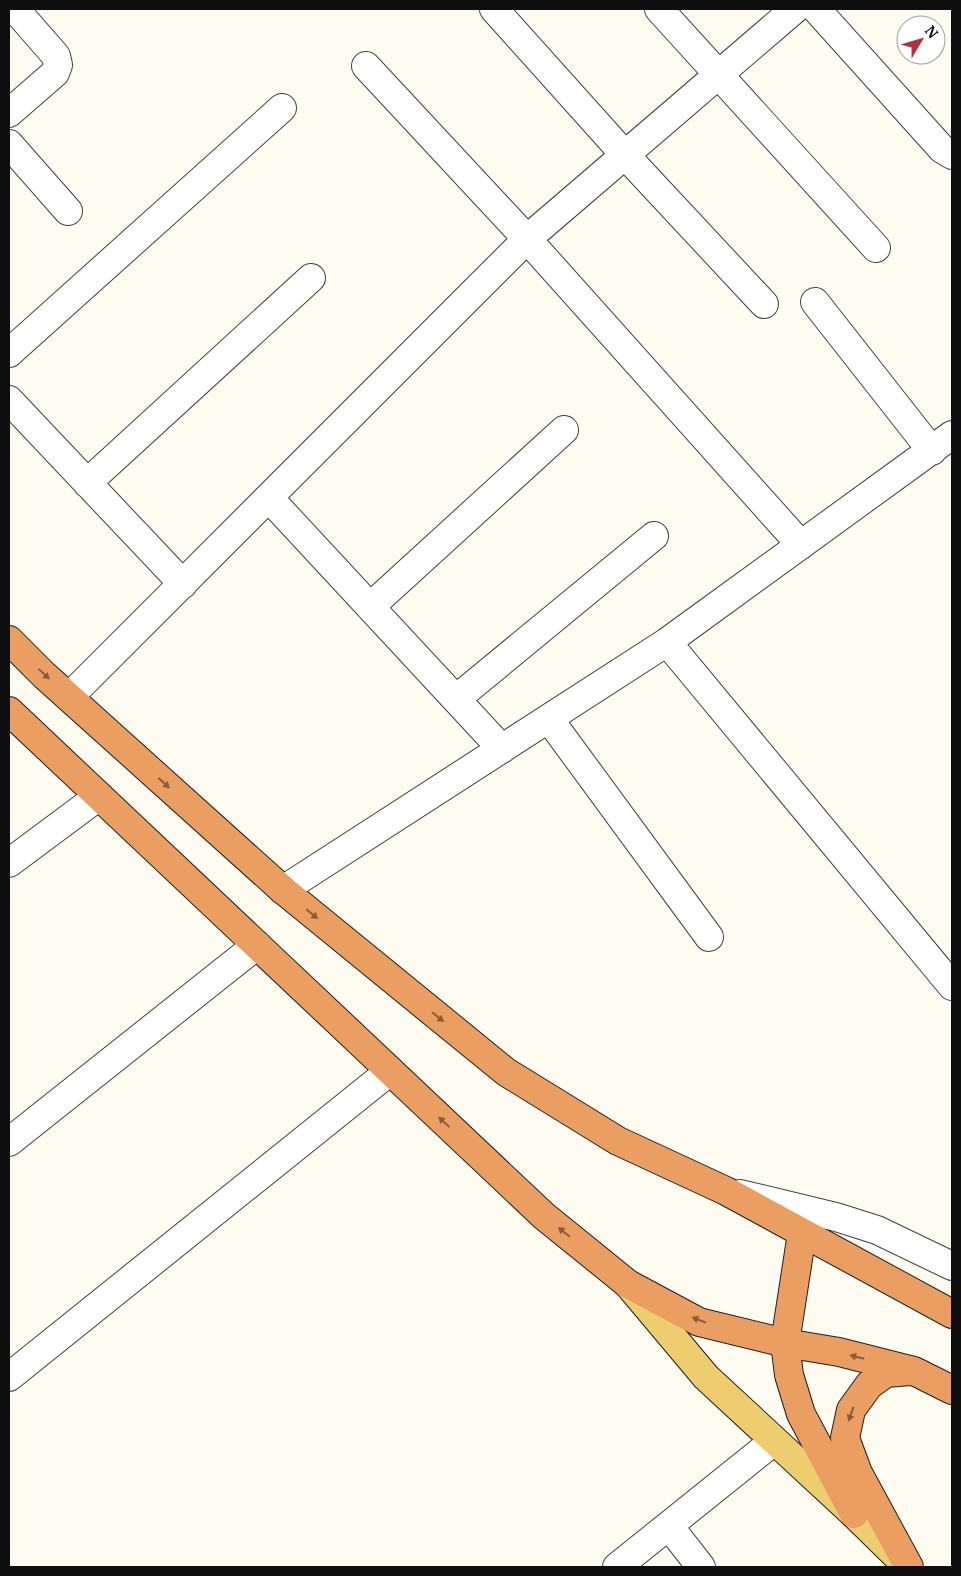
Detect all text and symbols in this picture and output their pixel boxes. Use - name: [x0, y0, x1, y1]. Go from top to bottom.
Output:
- north arrow: [896, 15, 946, 65]
- text: N: [921, 22, 942, 42]
- one-way arrow: [37, 668, 49, 680]
- one-way arrow: [158, 777, 170, 789]
- one-way arrow: [305, 909, 318, 920]
- one-way arrow: [431, 1011, 444, 1022]
- one-way arrow: [438, 1116, 450, 1128]
- one-way arrow: [557, 1227, 570, 1238]
- one-way arrow: [692, 1316, 706, 1324]
- one-way arrow: [850, 1353, 865, 1361]
- one-way arrow: [847, 1407, 855, 1422]

